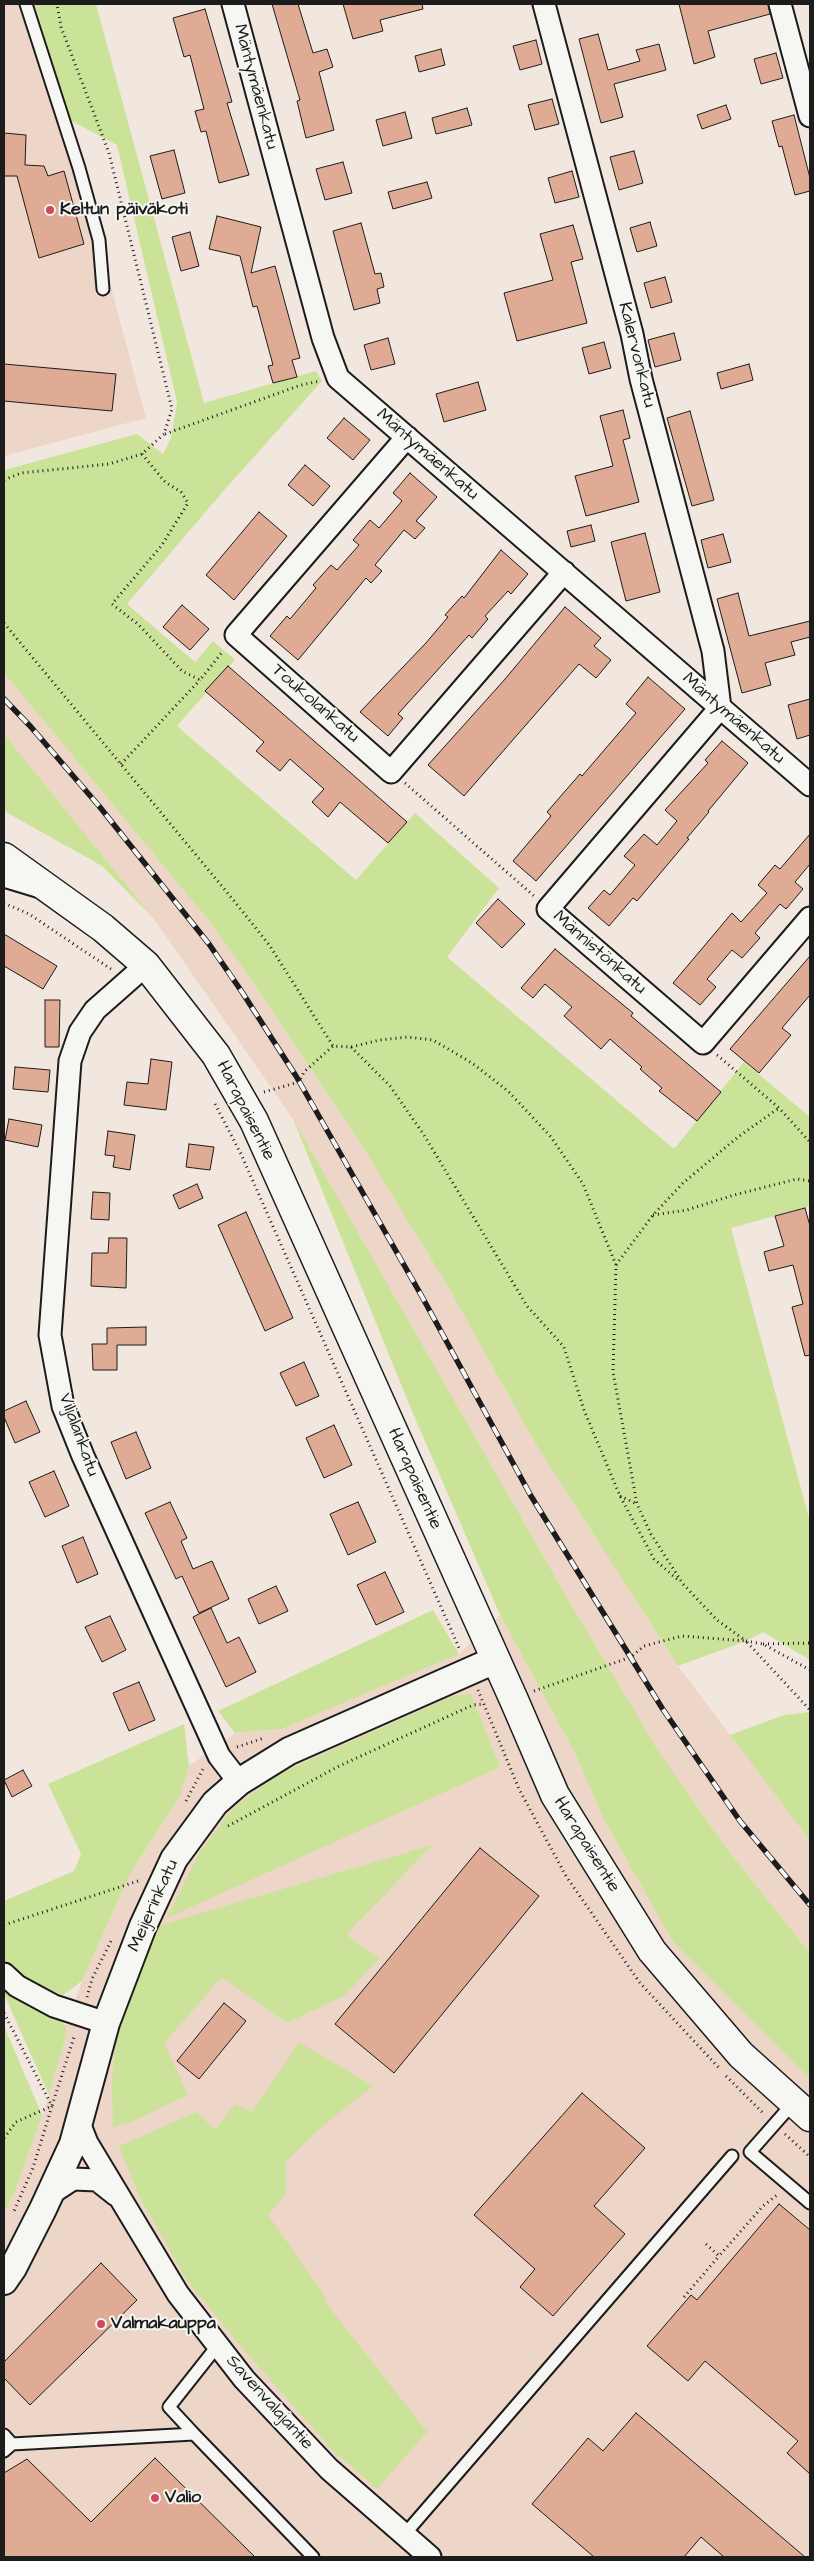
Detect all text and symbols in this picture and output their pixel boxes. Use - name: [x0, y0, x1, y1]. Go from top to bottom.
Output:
- street label: Mäntymäenkatu: [228, 22, 282, 152]
- place label: Keltun päiväkoti: [60, 199, 188, 221]
- marker: Keltun päiväkoti: [44, 204, 56, 216]
- street label: Kalervonkatu: [612, 300, 660, 410]
- street label: Mäntymäenkatu: [371, 405, 483, 505]
- street label: Toukolankatu: [267, 660, 363, 748]
- street label: Mäntymäenkatu: [677, 669, 789, 769]
- street label: Männistönkatu: [548, 907, 650, 999]
- street label: Harapaisentie: [211, 1058, 279, 1164]
- street label: Viljalankatu: [53, 1391, 103, 1479]
- street label: Harapaisentie: [382, 1425, 446, 1533]
- street label: Harapaisentie: [548, 1793, 624, 1897]
- street label: Meijerinkatu: [124, 1857, 184, 1955]
- place label: Valmakauppa: [111, 2313, 216, 2335]
- marker: Valmakauppa: [95, 2318, 107, 2330]
- street label: Savenvalajantie: [221, 2351, 317, 2455]
- place label: Valio: [165, 2487, 201, 2509]
- marker: Valio: [149, 2492, 161, 2504]

